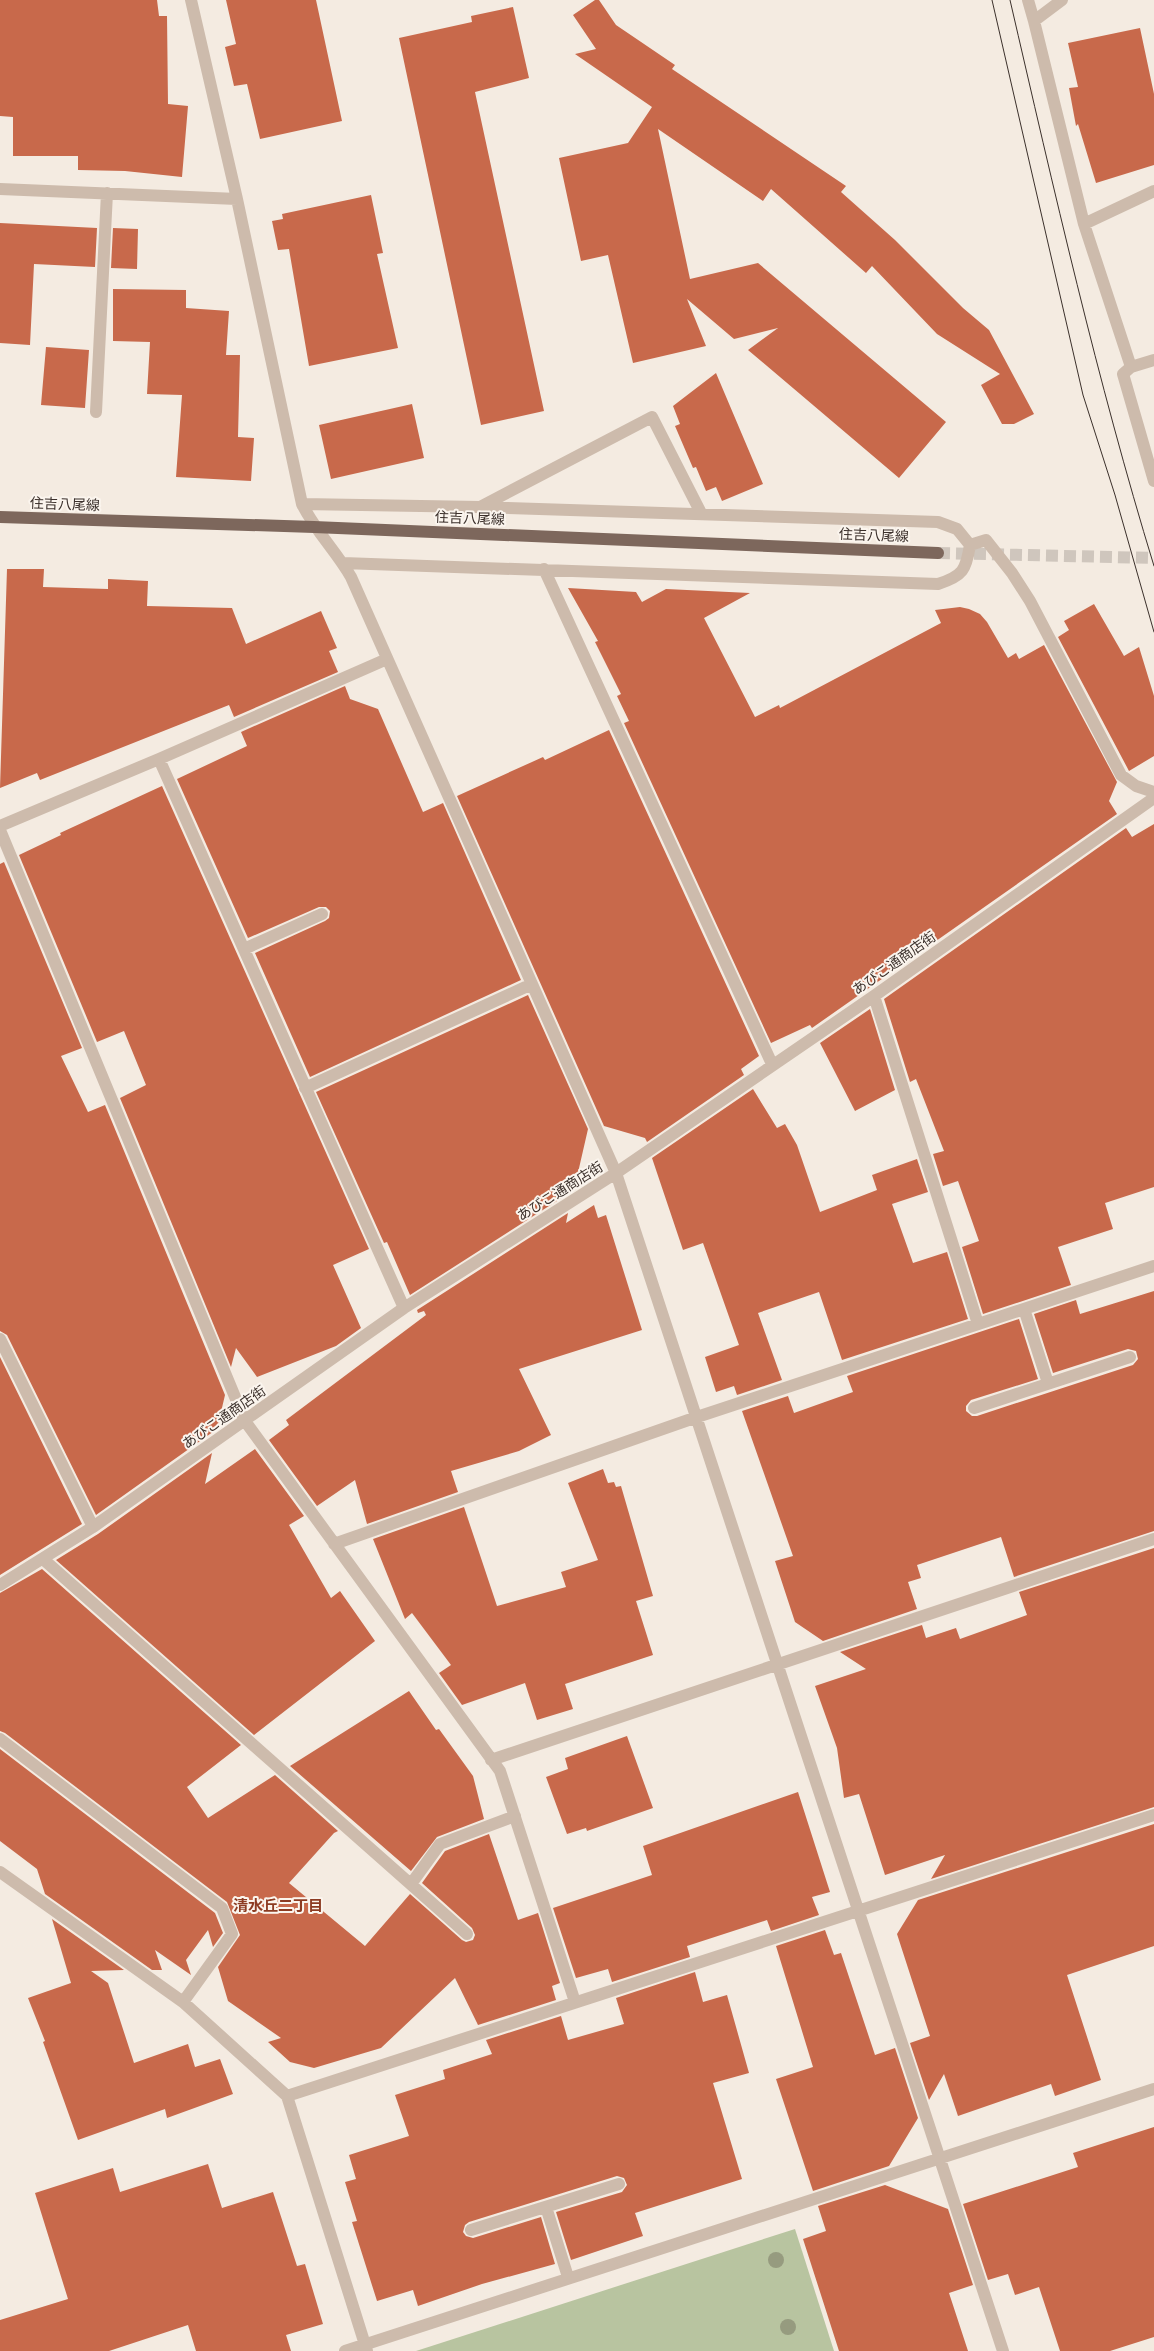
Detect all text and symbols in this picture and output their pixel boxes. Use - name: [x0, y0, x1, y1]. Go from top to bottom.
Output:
- street label: 住吉八尾線: [30, 495, 100, 513]
- street label: 住吉八尾線: [435, 509, 505, 527]
- street label: 住吉八尾線: [839, 526, 909, 544]
- street label: あびこ通商店街: [849, 928, 939, 998]
- street label: あびこ通商店街: [514, 1158, 606, 1224]
- street label: あびこ通商店街: [179, 1382, 269, 1452]
- district label: 清水丘二丁目: [233, 1897, 323, 1914]

